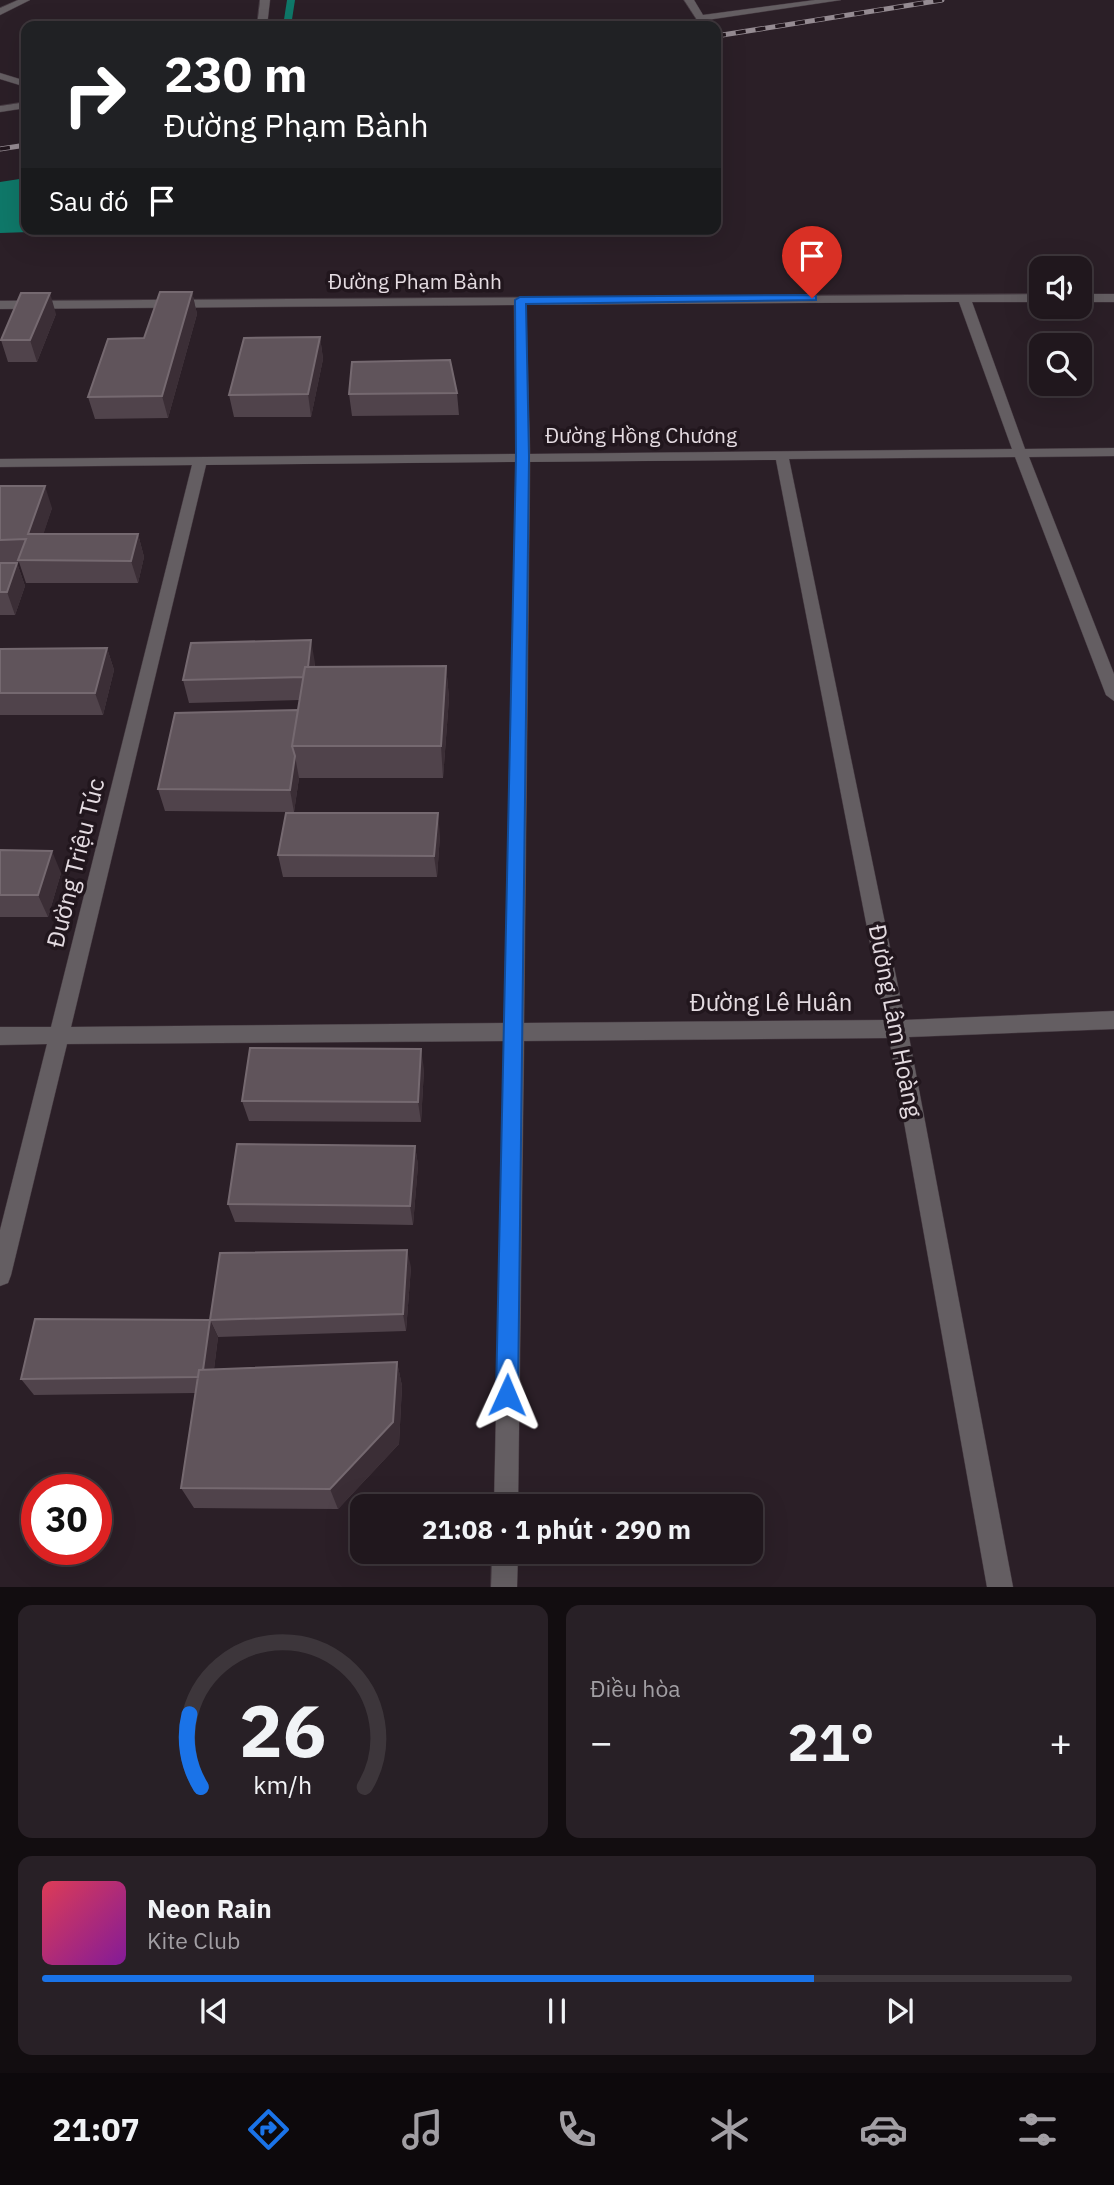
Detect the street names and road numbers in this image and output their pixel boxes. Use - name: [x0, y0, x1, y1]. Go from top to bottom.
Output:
- street label: Đường Phạm Bành: [328, 267, 502, 295]
- street label: Đường Hồng Chương: [545, 421, 737, 449]
- street label: Đường Triệu Túc: [39, 775, 112, 951]
- street label: Đường Lâm Hoàng: [862, 921, 930, 1120]
- street label: Đường Lê Huân: [690, 986, 852, 1018]

